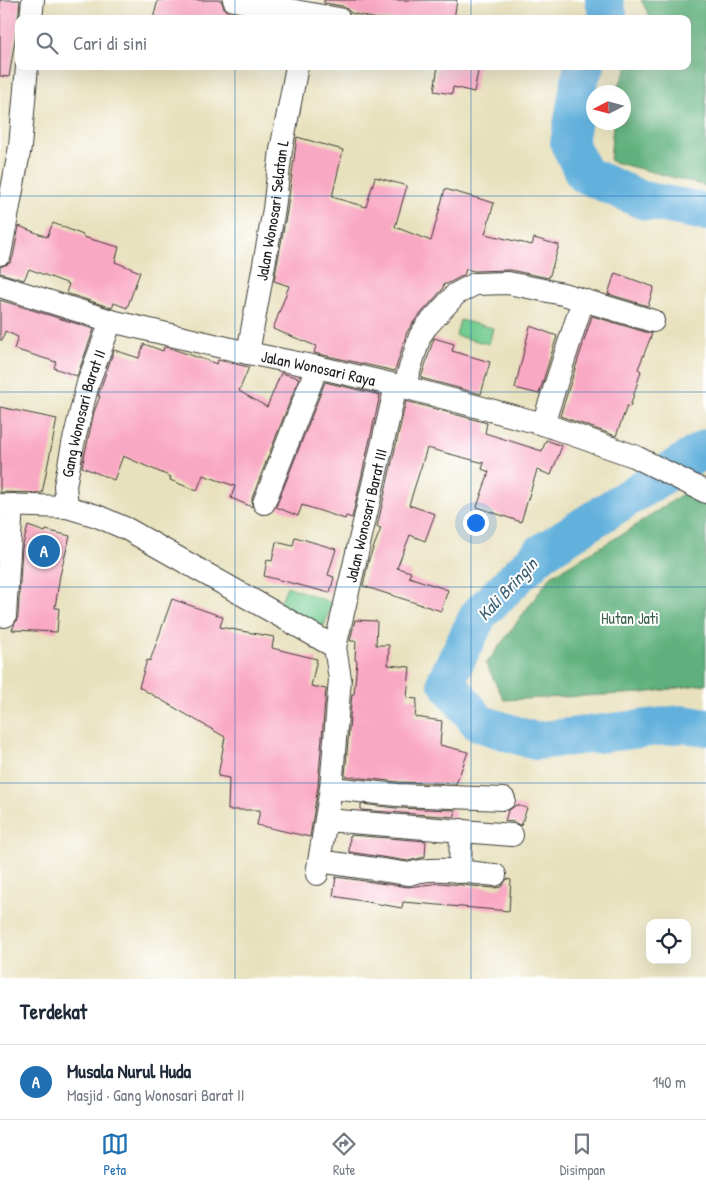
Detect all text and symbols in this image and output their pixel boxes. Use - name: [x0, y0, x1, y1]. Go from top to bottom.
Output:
- search box: [15, 15, 691, 70]
- icon: search: [33, 29, 61, 57]
- text: Cari di sini: [73, 30, 147, 56]
- north arrow: [586, 85, 631, 130]
- street label: Jalan Wonosari Selatan L: [250, 138, 294, 282]
- street label: Jalan Wonosari Raya: [259, 345, 378, 391]
- street label: Gang Wonosari Barat II: [56, 346, 111, 479]
- street label: Jalan Wonosari Barat III: [339, 446, 392, 585]
- your location: [463, 510, 489, 536]
- pin: A: [28, 532, 60, 570]
- water label: Kali Bringin: [471, 551, 544, 626]
- park label: Hutan Jati: [601, 607, 659, 629]
- map controls: [646, 919, 691, 964]
- button: locate: [646, 919, 691, 964]
- text: Terdekat: [20, 997, 87, 1026]
- text: Musala Nurul Huda: [67, 1058, 191, 1084]
- text: A: [32, 1071, 40, 1093]
- text: 140 m: [652, 1071, 686, 1093]
- text: Masjid · Gang Wonosari Barat II: [67, 1084, 244, 1106]
- tab: Peta: [101, 1130, 129, 1179]
- tab: Rute: [330, 1130, 358, 1179]
- tab: Disimpan: [560, 1130, 605, 1179]

